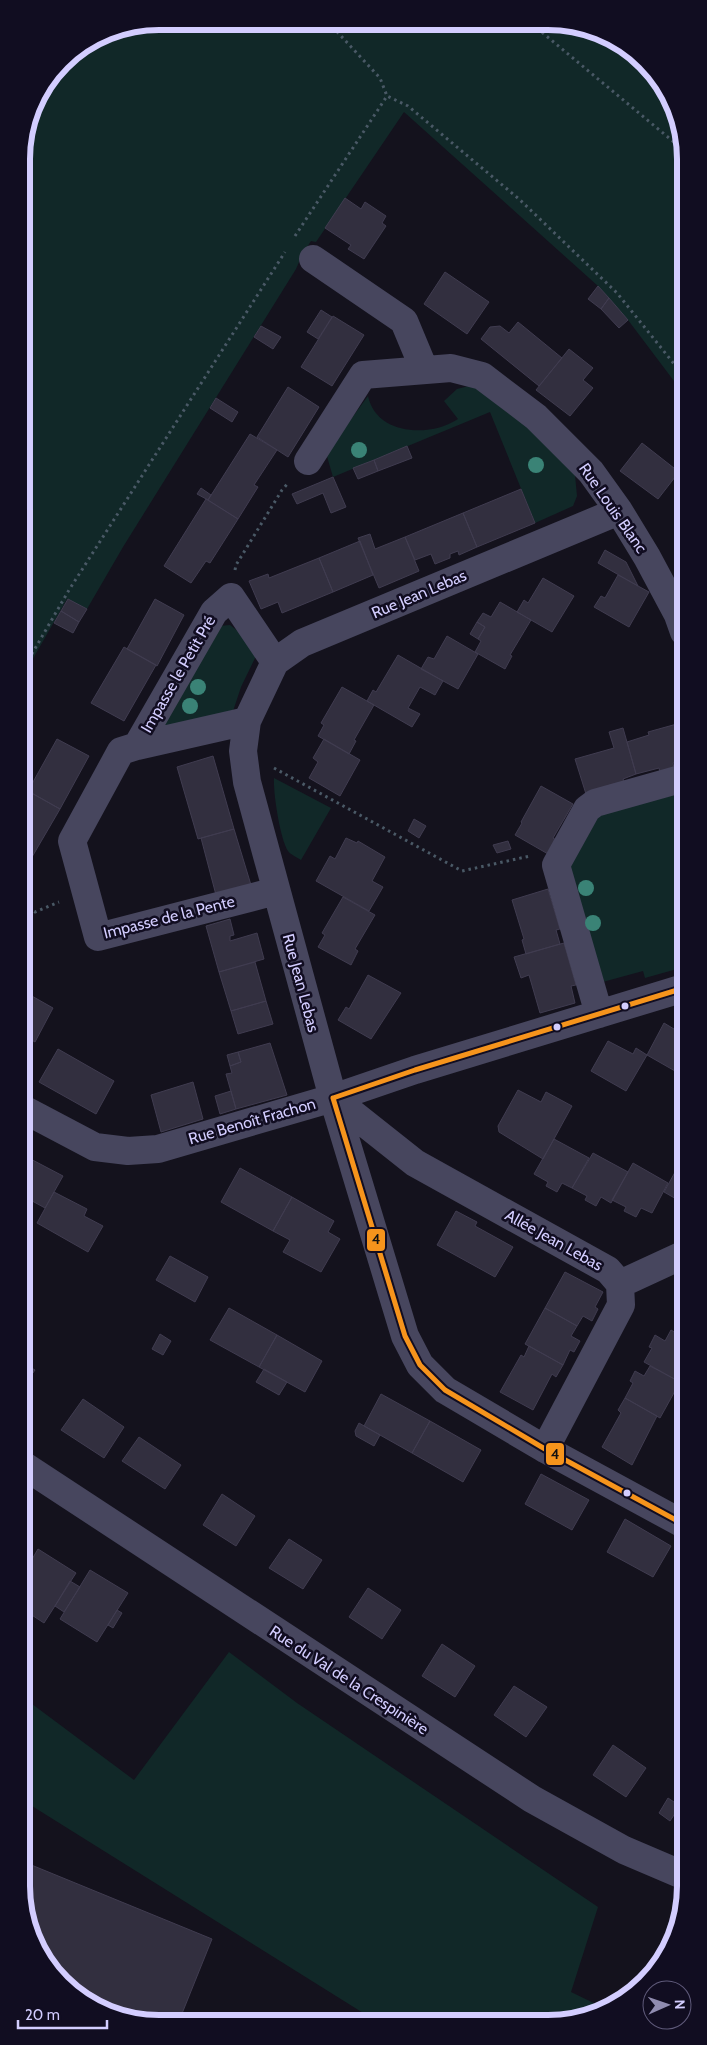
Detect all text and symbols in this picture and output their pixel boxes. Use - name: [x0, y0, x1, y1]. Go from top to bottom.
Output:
- street label: Rue Louis Blanc: [575, 459, 651, 557]
- street label: Rue Jean Lebas: [369, 565, 470, 623]
- street label: Impasse le Petit Pré: [137, 612, 219, 736]
- street label: Impasse de la Pente: [101, 891, 237, 943]
- street label: Rue Jean Lebas: [279, 932, 323, 1035]
- unlabelled marker: [620, 1001, 630, 1011]
- unlabelled marker: [552, 1022, 562, 1032]
- street label: Rue Benoît Frachon: [186, 1094, 318, 1148]
- street label: Allée Jean Lebas: [502, 1205, 606, 1275]
- line badge: 4: [366, 1228, 386, 1252]
- text: 4: [372, 1230, 380, 1248]
- line badge: 4: [545, 1442, 565, 1466]
- text: 4: [551, 1445, 559, 1463]
- unlabelled marker: [622, 1488, 632, 1498]
- street label: Rue du Val de la Crespinière: [266, 1621, 432, 1739]
- north arrow: [642, 1980, 692, 2030]
- scale bar: [18, 1998, 106, 2030]
- text: N: [671, 1999, 689, 2010]
- text: 20 m: [25, 2006, 60, 2024]

